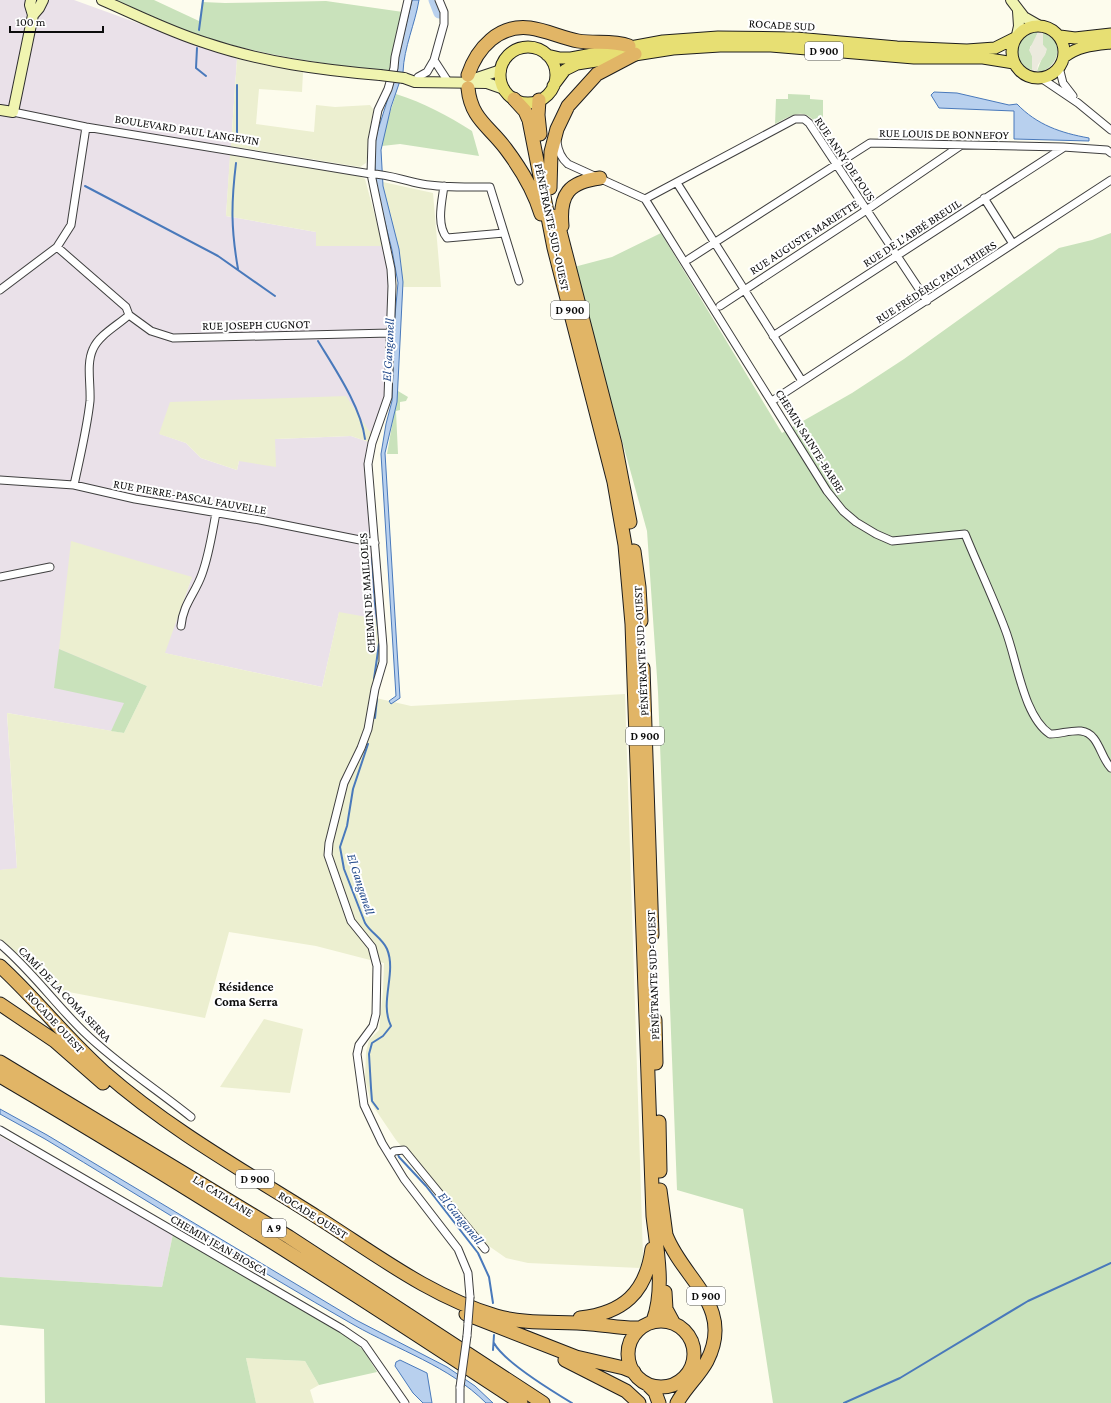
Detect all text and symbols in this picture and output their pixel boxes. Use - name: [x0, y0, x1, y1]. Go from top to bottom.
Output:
- scale bar: [10, 8, 103, 34]
- text: 100 m: [16, 15, 46, 29]
- street label: ROCADE SUD: [748, 16, 816, 34]
- road number: D 900: [805, 42, 843, 60]
- street label: BOULEVARD PAUL LANGEVIN: [114, 112, 260, 148]
- street label: RUE ANNY DE POUS: [812, 114, 879, 204]
- street label: RUE LOUIS DE BONNEFOY: [879, 126, 1010, 142]
- street label: PÉNÉTRANTE SUD-OUEST: [532, 162, 572, 293]
- street label: RUE AUGUSTE MARIETTE: [747, 196, 861, 277]
- street label: RUE DE L'ABBÉ BREUIL: [860, 196, 964, 270]
- street label: RUE FRÉDÉRIC PAUL THIERS: [873, 237, 999, 326]
- road number: D 900: [551, 301, 589, 319]
- street label: RUE JOSEPH CUGNOT: [202, 317, 310, 333]
- water label: El Ganganell: [379, 317, 397, 382]
- street label: CHEMIN SAINTE-BARBE: [772, 387, 848, 496]
- street label: RUE PIERRE-PASCAL FAUVELLE: [112, 477, 268, 517]
- street label: CHEMIN DE MAILLOLES: [356, 532, 378, 654]
- street label: PÉNÉTRANTE SUD-OUEST: [631, 585, 651, 716]
- road number: D 900: [626, 727, 664, 745]
- water label: El Ganganell: [344, 852, 378, 917]
- street label: PÉNÉTRANTE SUD-OUEST: [644, 909, 662, 1040]
- street label: CAMÍ DE LA COMA SERRA: [16, 943, 114, 1045]
- district label: Résidence Coma Serra: [214, 979, 278, 1009]
- street label: ROCADE OUEST: [23, 988, 88, 1056]
- road number: D 900: [236, 1170, 274, 1188]
- street label: LA CATALANE: [190, 1172, 256, 1220]
- street label: ROCADE OUEST: [276, 1188, 351, 1242]
- water label: El Ganganell: [435, 1189, 487, 1248]
- street label: CHEMIN JEAN BIOSCA: [168, 1211, 270, 1279]
- road number: A 9: [262, 1219, 286, 1237]
- road number: D 900: [687, 1287, 725, 1305]

